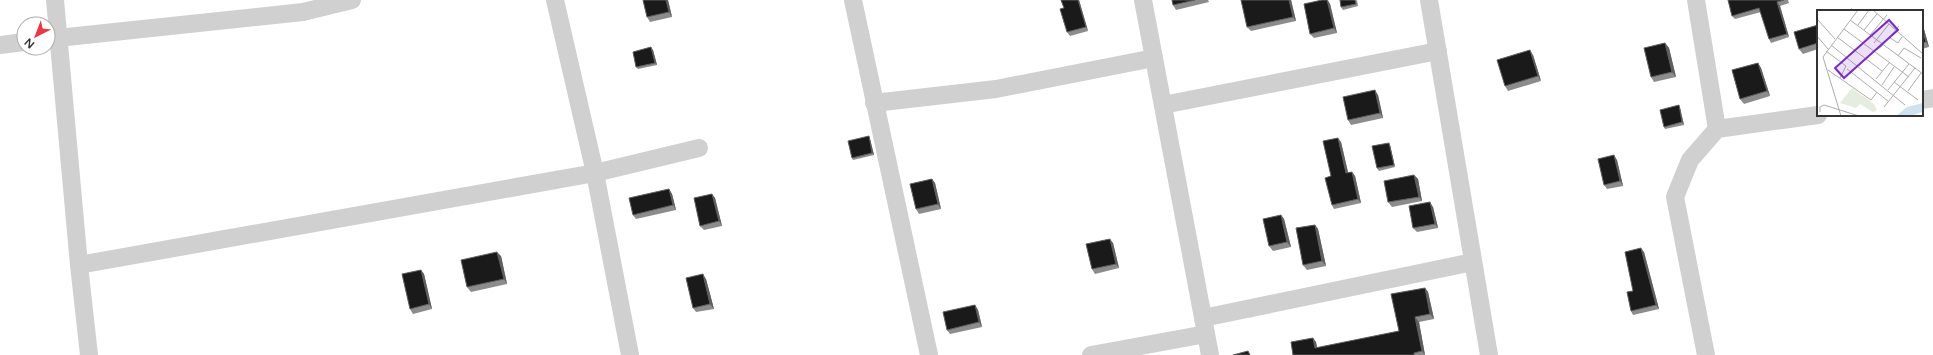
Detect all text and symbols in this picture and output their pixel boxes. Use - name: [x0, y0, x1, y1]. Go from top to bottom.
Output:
- inset map: [1817, 10, 1923, 116]
- north arrow: [16, 16, 56, 56]
- text: N: [22, 35, 37, 51]

